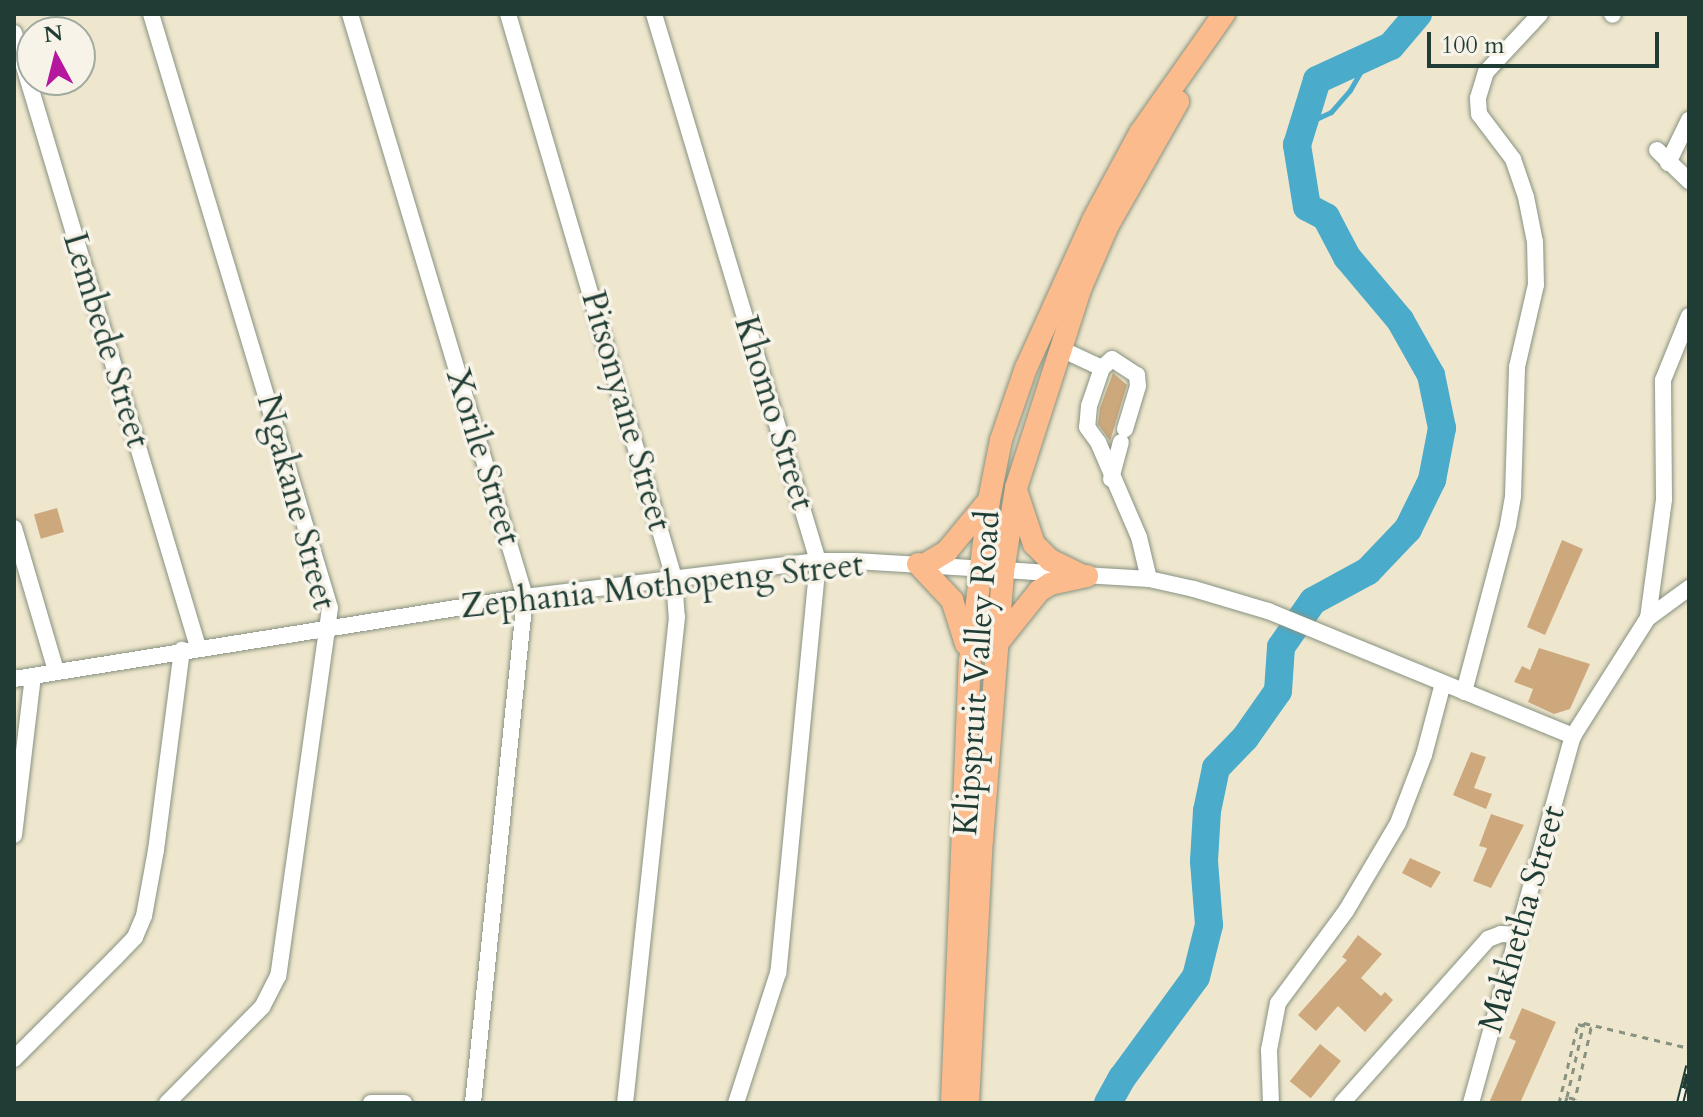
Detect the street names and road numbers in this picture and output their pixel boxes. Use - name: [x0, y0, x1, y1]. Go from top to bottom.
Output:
- street label: Lembede Street: [54, 227, 158, 453]
- street label: Pitsonyane Street: [572, 286, 680, 536]
- street label: Khomo Street: [725, 311, 823, 515]
- street label: Xorile Street: [437, 364, 529, 550]
- street label: Ngakane Street: [248, 390, 344, 614]
- street label: Klipspruit Valley Road: [945, 509, 1009, 837]
- street label: Zephania Mothopeng Street: [459, 545, 865, 627]
- street label: Makhetha Street: [1470, 801, 1574, 1037]

